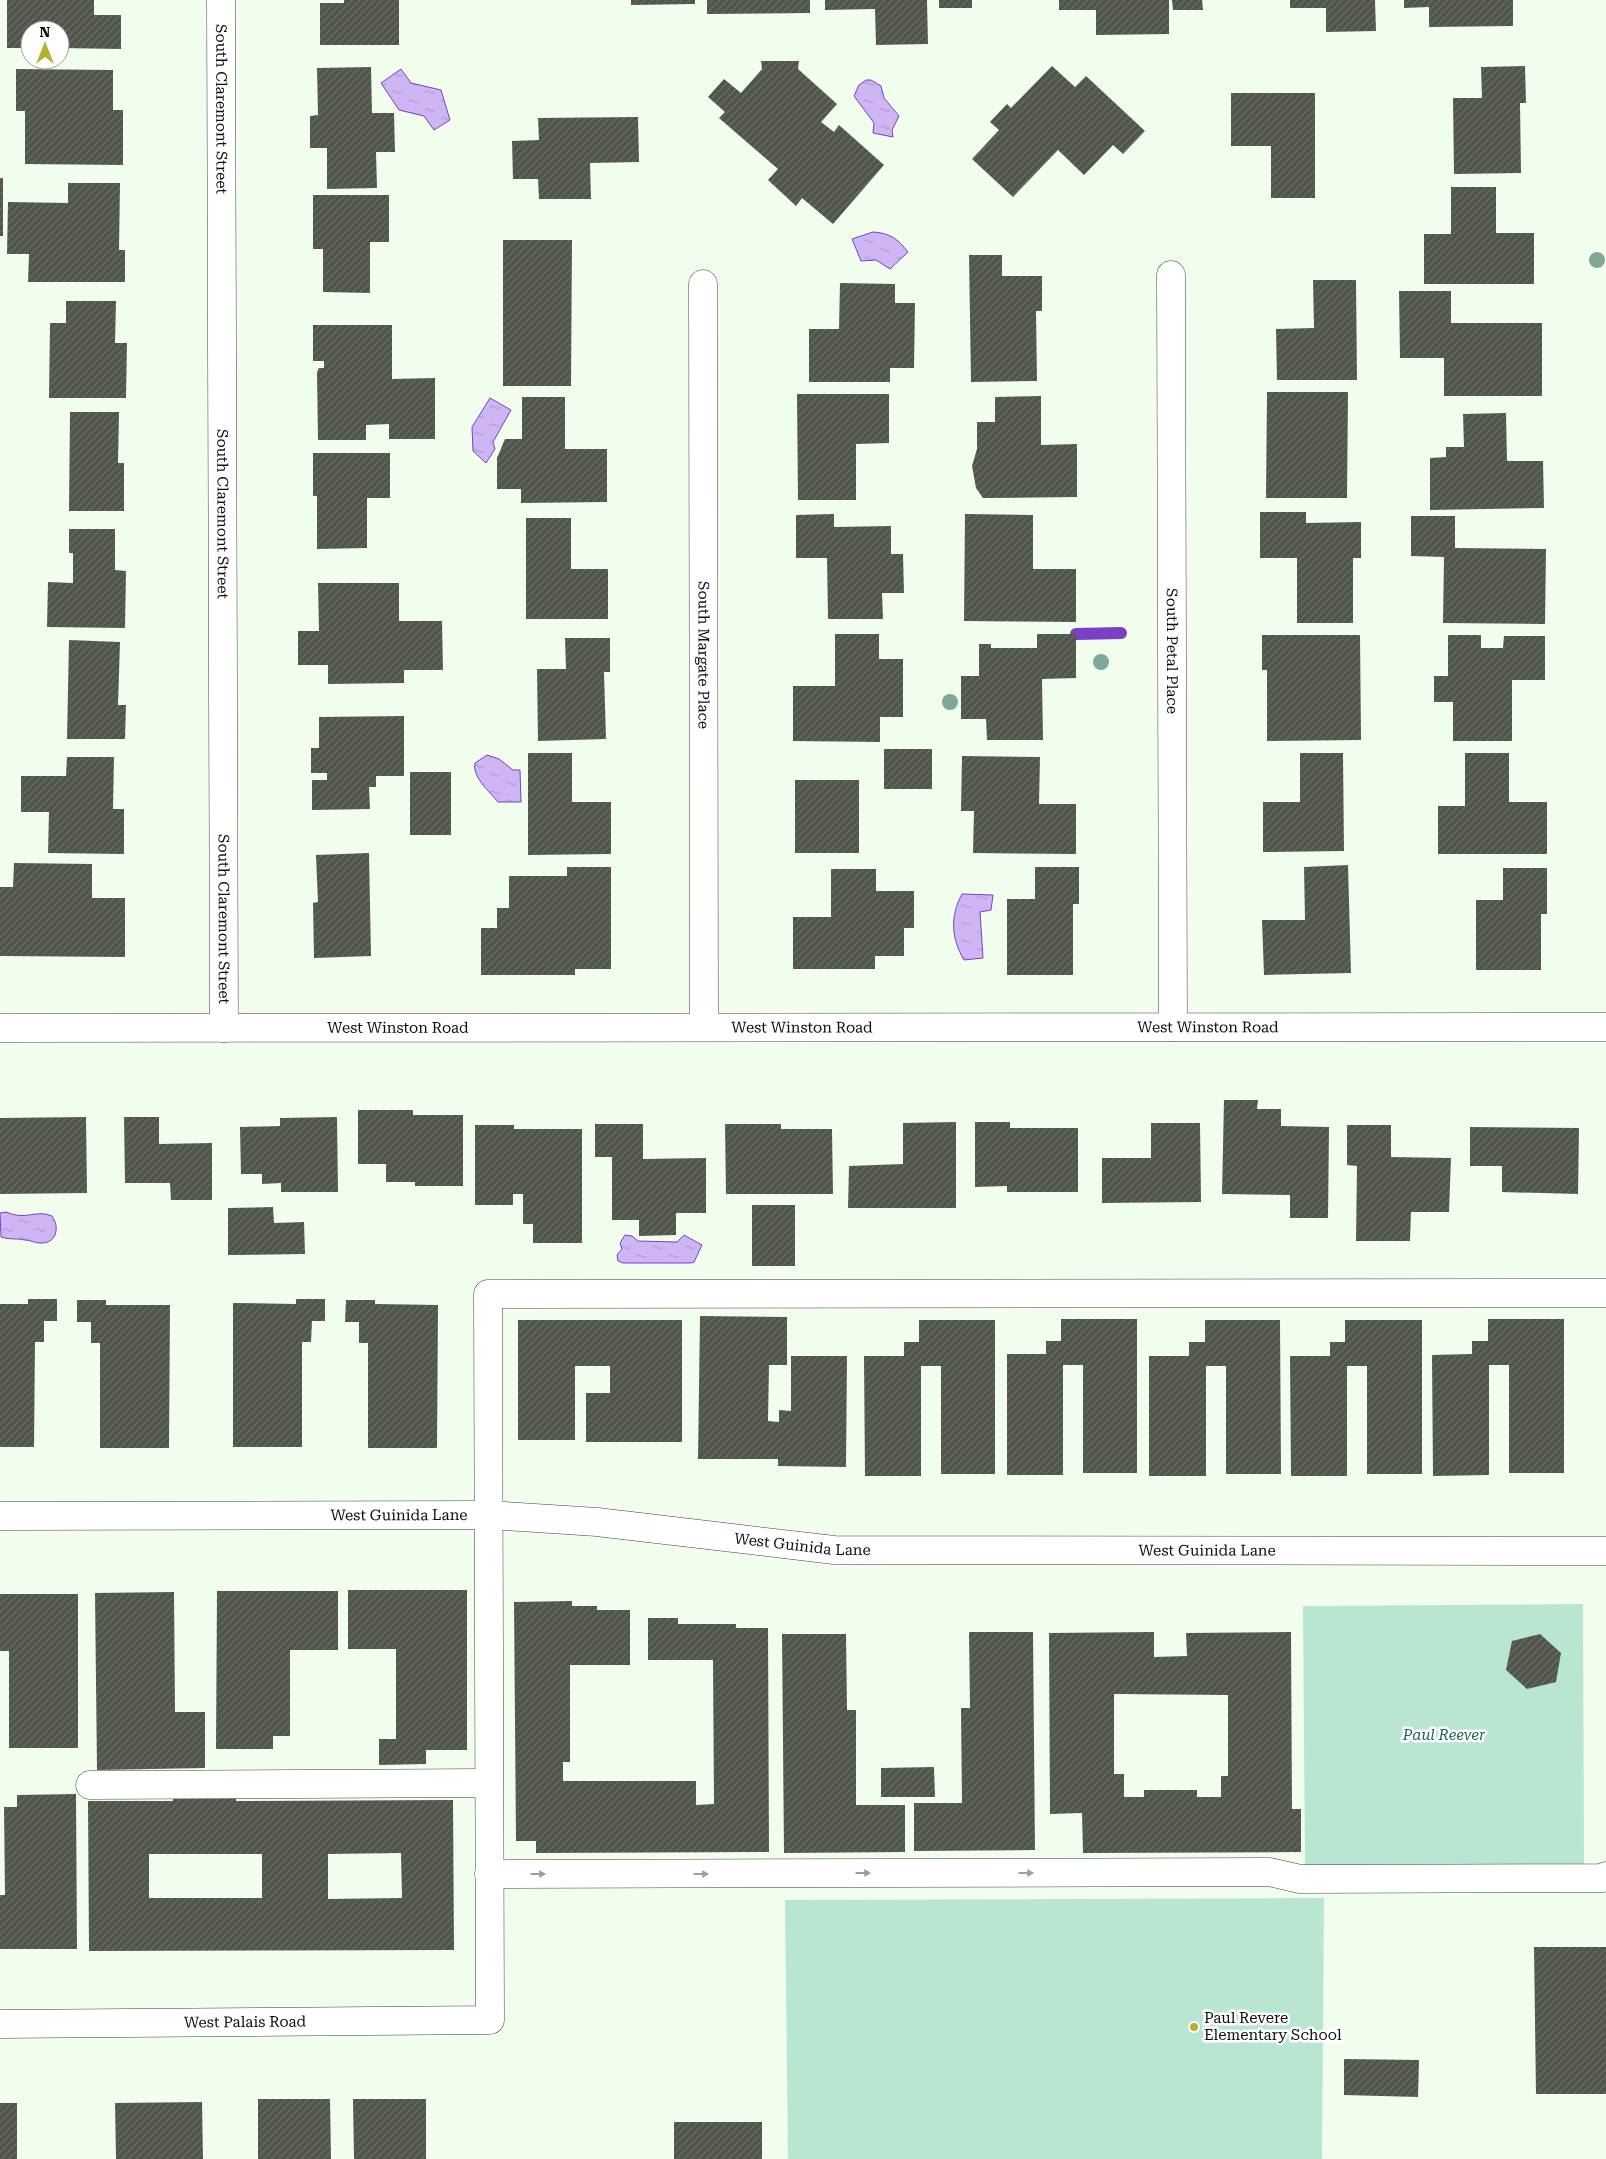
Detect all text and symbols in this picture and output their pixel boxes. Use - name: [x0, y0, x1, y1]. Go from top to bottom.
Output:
- north arrow: [20, 20, 70, 70]
- text: N: [40, 24, 51, 40]
- street label: South Claremont Street: [212, 24, 231, 195]
- street label: South Claremont Street: [213, 429, 232, 600]
- street label: South Margate Place: [694, 581, 713, 729]
- street label: South Petal Place: [1163, 588, 1181, 714]
- street label: South Claremont Street: [214, 834, 233, 1004]
- street label: West Winston Road: [731, 1018, 873, 1037]
- street label: West Winston Road: [1137, 1018, 1279, 1036]
- street label: West Winston Road: [327, 1019, 469, 1037]
- street label: West Guinida Lane: [330, 1506, 468, 1524]
- street label: West Guinida Lane: [733, 1529, 871, 1559]
- street label: West Guinida Lane: [1139, 1541, 1276, 1560]
- park label: Paul Reever: [1402, 1726, 1486, 1744]
- one-way arrow: [855, 1869, 871, 1877]
- one-way arrow: [1018, 1869, 1034, 1877]
- one-way arrow: [530, 1870, 546, 1878]
- one-way arrow: [693, 1870, 709, 1878]
- place label: Paul Revere Elementary School: [1204, 2009, 1342, 2044]
- street label: West Palais Road: [184, 2012, 307, 2031]
- marker: Paul Revere Elementary School: [1188, 2021, 1200, 2033]

